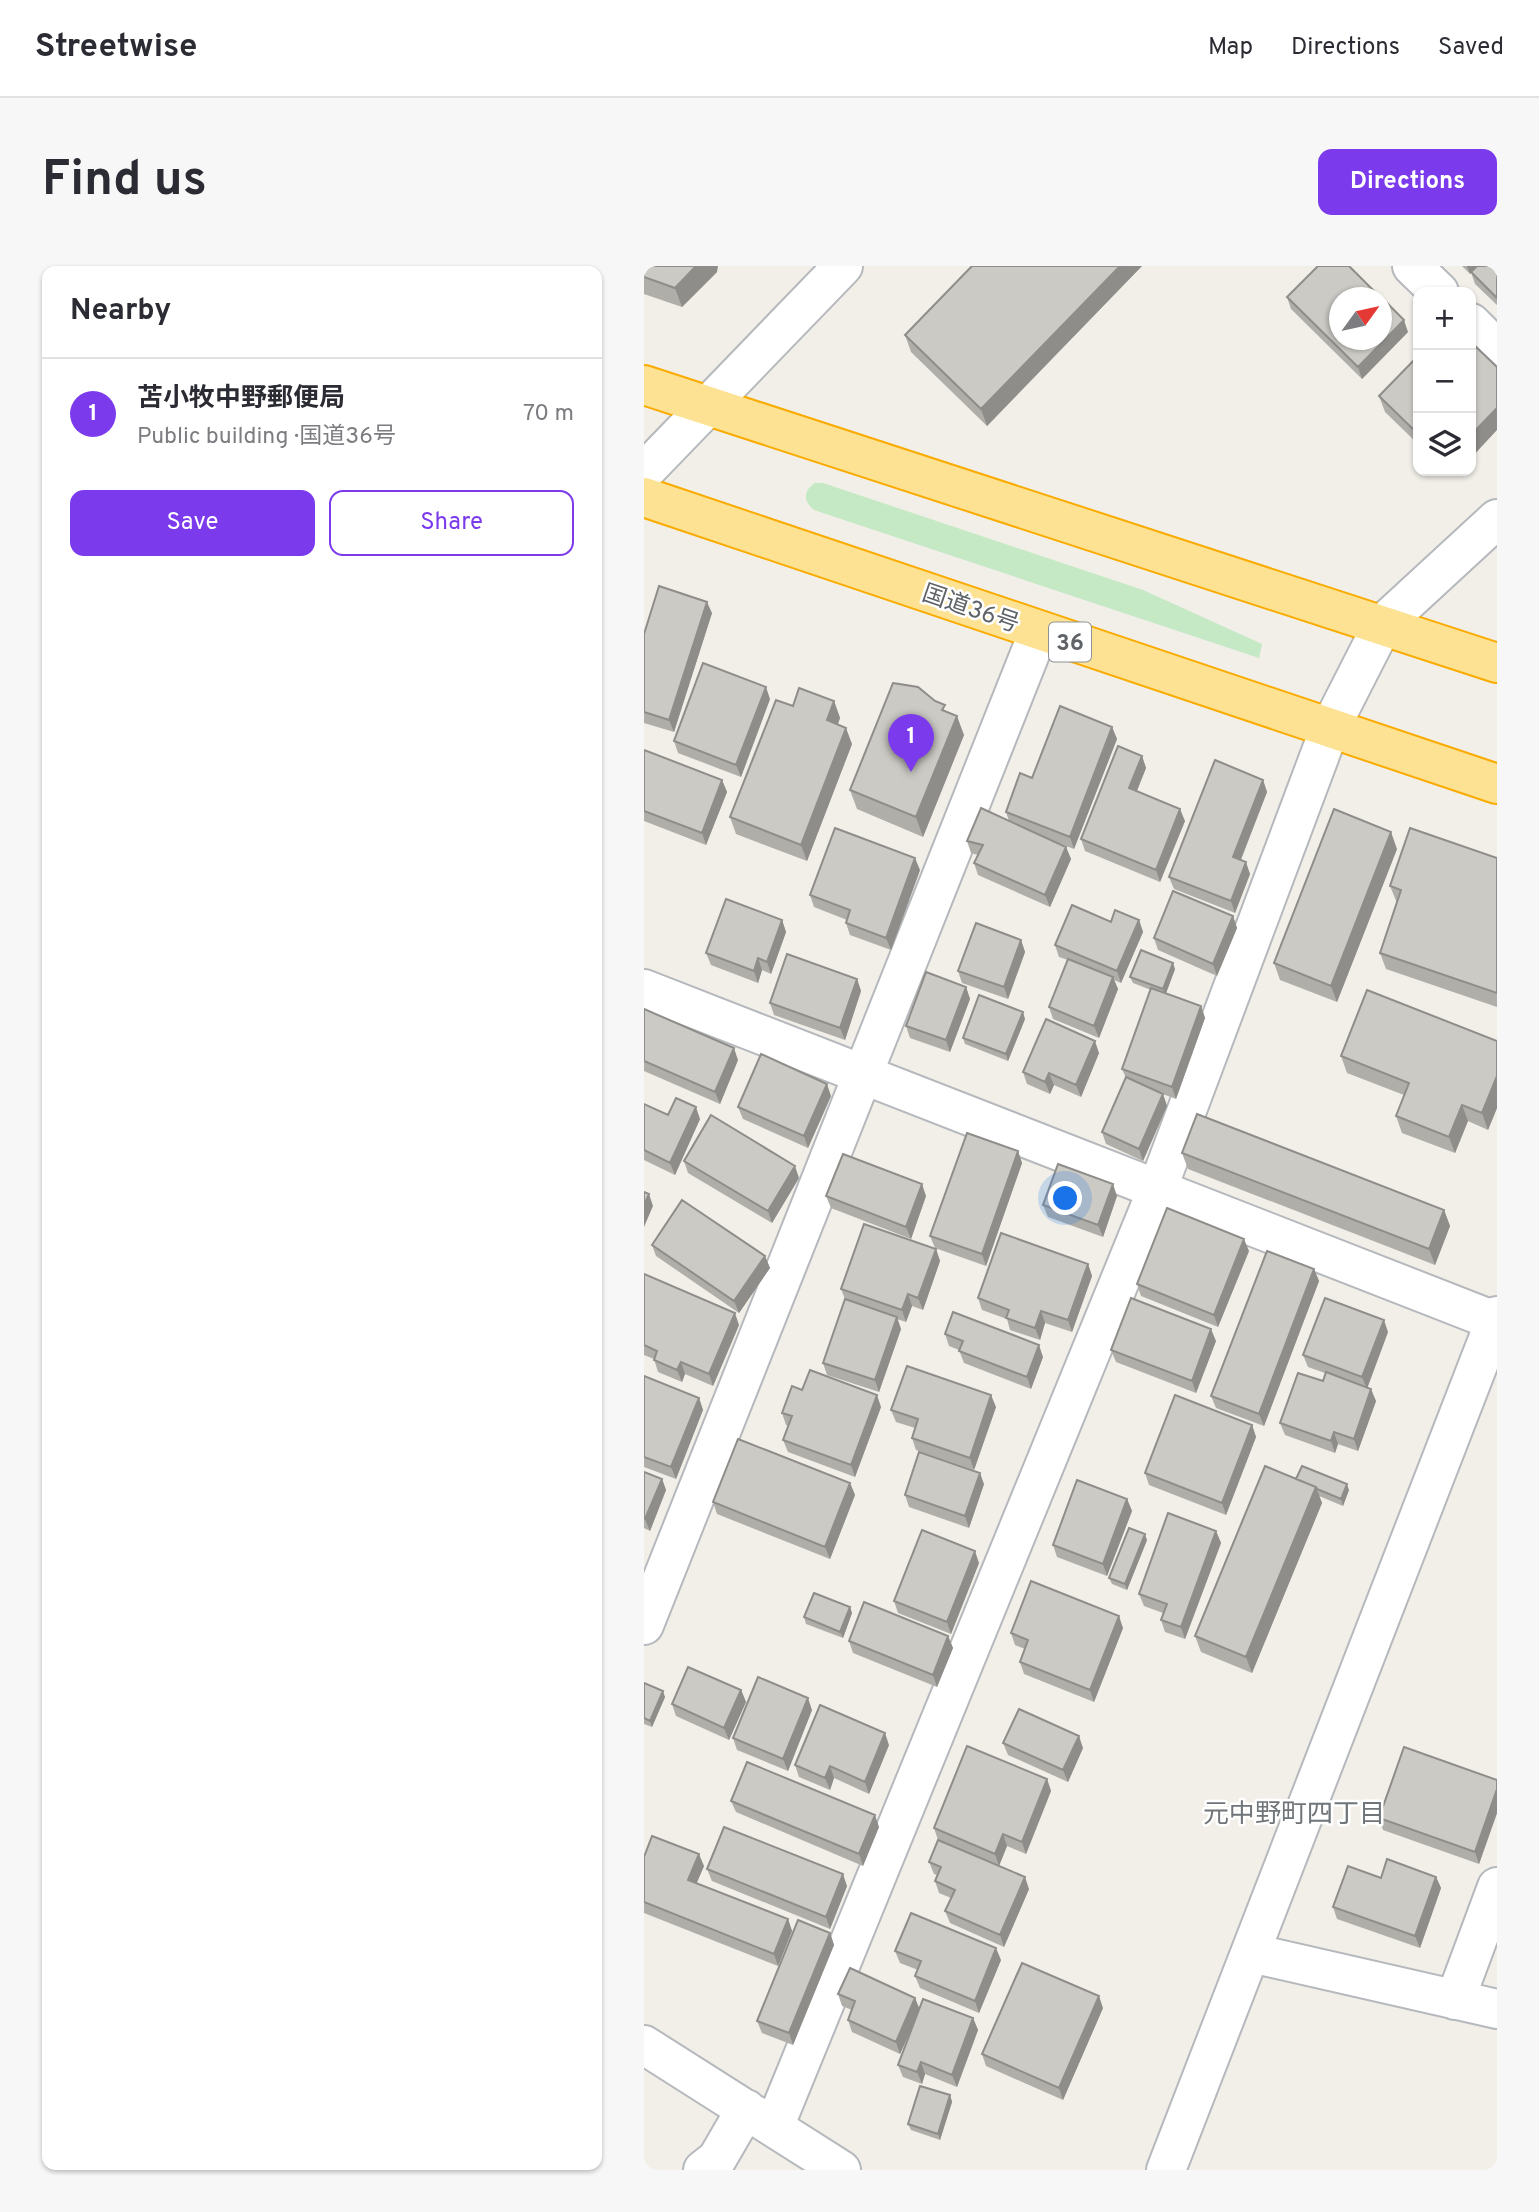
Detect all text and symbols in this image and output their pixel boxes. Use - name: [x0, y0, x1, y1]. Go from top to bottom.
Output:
- text: Streetwise: [35, 27, 197, 69]
- text: Map: [1208, 33, 1253, 63]
- text: Directions: [1291, 33, 1400, 63]
- text: Saved: [1438, 33, 1504, 63]
- button: Directions: [1318, 149, 1497, 215]
- text: Find us: [42, 151, 207, 213]
- north arrow: [1329, 287, 1392, 350]
- map controls: [1413, 287, 1476, 476]
- button: +: [1413, 287, 1476, 350]
- text: Nearby: [70, 293, 171, 330]
- button: −: [1413, 350, 1476, 413]
- text: 苫小牧中野郵便局: [137, 383, 345, 416]
- text: 1: [88, 400, 98, 429]
- text: 70 m: [523, 400, 574, 429]
- button: layers: [1413, 413, 1476, 476]
- text: Public building · 国道36号: [137, 423, 396, 452]
- button: Save: [70, 490, 315, 556]
- button: Share: [329, 490, 574, 556]
- street label: 国道36号: [918, 579, 1023, 640]
- road number: 36: [1049, 622, 1091, 662]
- pin: 1: [888, 714, 934, 772]
- your location: [1048, 1181, 1082, 1215]
- district label: 元中野町四丁目: [1203, 1799, 1385, 1832]

